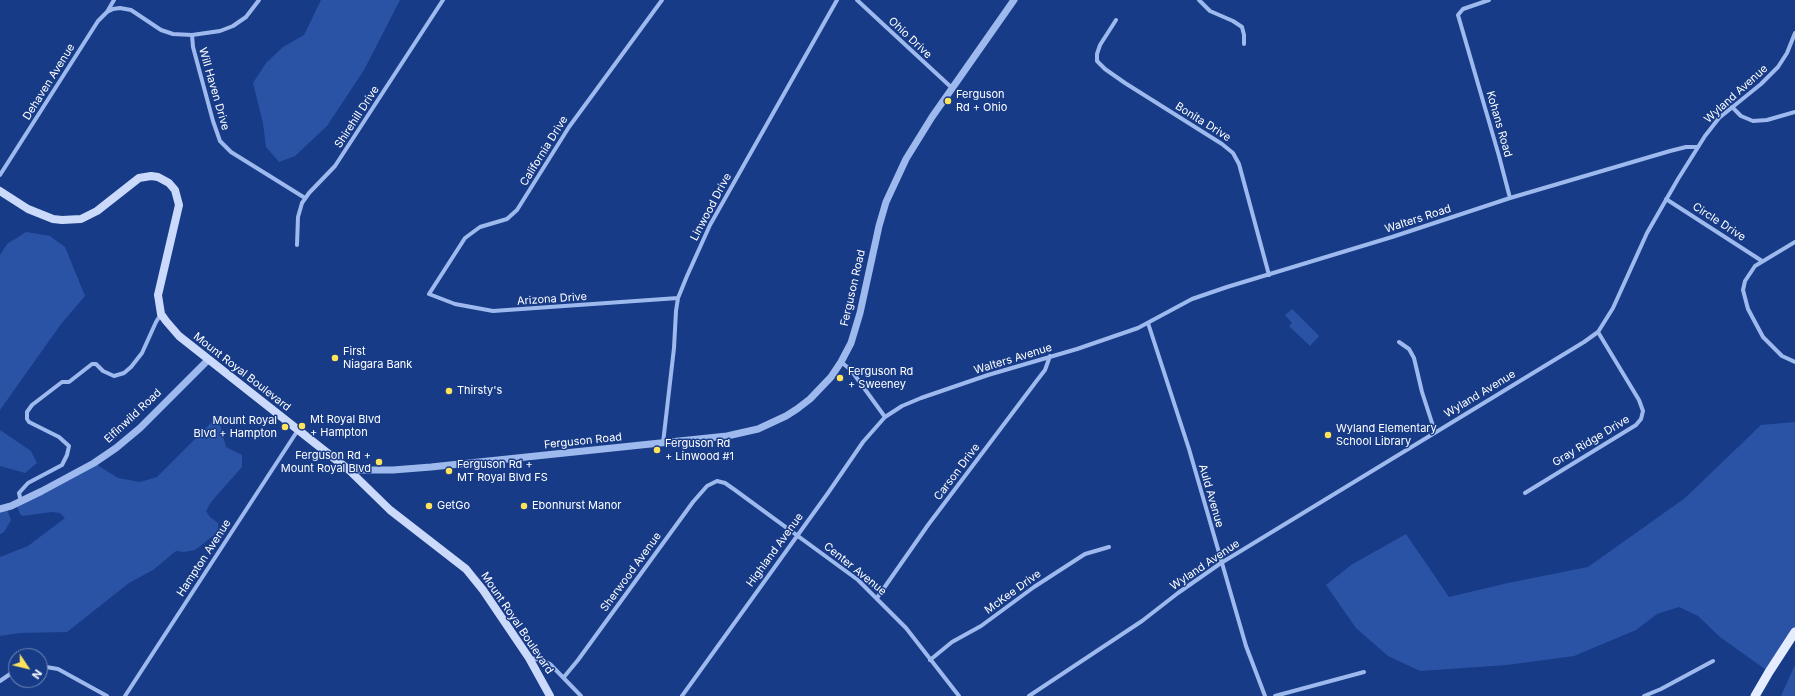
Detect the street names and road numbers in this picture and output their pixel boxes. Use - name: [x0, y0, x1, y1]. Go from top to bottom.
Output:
- street label: Ohio Drive: [886, 15, 934, 61]
- street label: Dehaven Avenue: [20, 41, 78, 123]
- street label: Will Haven Drive: [196, 46, 232, 132]
- street label: Wyland Avenue: [1702, 62, 1770, 126]
- street label: Shirehill Drive: [332, 83, 382, 151]
- street label: Kohans Road: [1483, 89, 1515, 159]
- street label: Bonita Drive: [1173, 100, 1233, 144]
- street label: California Drive: [517, 114, 571, 188]
- street label: Linwood Drive: [688, 171, 734, 243]
- street label: Circle Drive: [1690, 200, 1748, 244]
- street label: Walters Road: [1383, 202, 1453, 236]
- street label: Ferguson Road: [838, 248, 868, 328]
- street label: Arizona Drive: [517, 290, 587, 308]
- street label: Mount Royal Boulevard: [191, 330, 293, 414]
- street label: Walters Avenue: [972, 341, 1054, 377]
- street label: Wyland Avenue: [1442, 368, 1518, 420]
- street label: Elfinwild Road: [102, 386, 164, 446]
- street label: Gray Ridge Drive: [1550, 413, 1632, 469]
- street label: Ferguson Road: [543, 430, 623, 452]
- street label: Carson Drive: [931, 441, 983, 503]
- street label: Auld Avenue: [1196, 463, 1226, 529]
- street label: Highland Avenue: [744, 511, 806, 589]
- street label: Hampton Avenue: [174, 517, 234, 599]
- street label: Sherwood Avenue: [598, 530, 664, 614]
- street label: Wyland Avenue: [1168, 537, 1242, 593]
- street label: Center Avenue: [821, 540, 889, 598]
- street label: McKee Drive: [982, 567, 1044, 617]
- street label: Mount Royal Boulevard: [478, 570, 556, 676]

